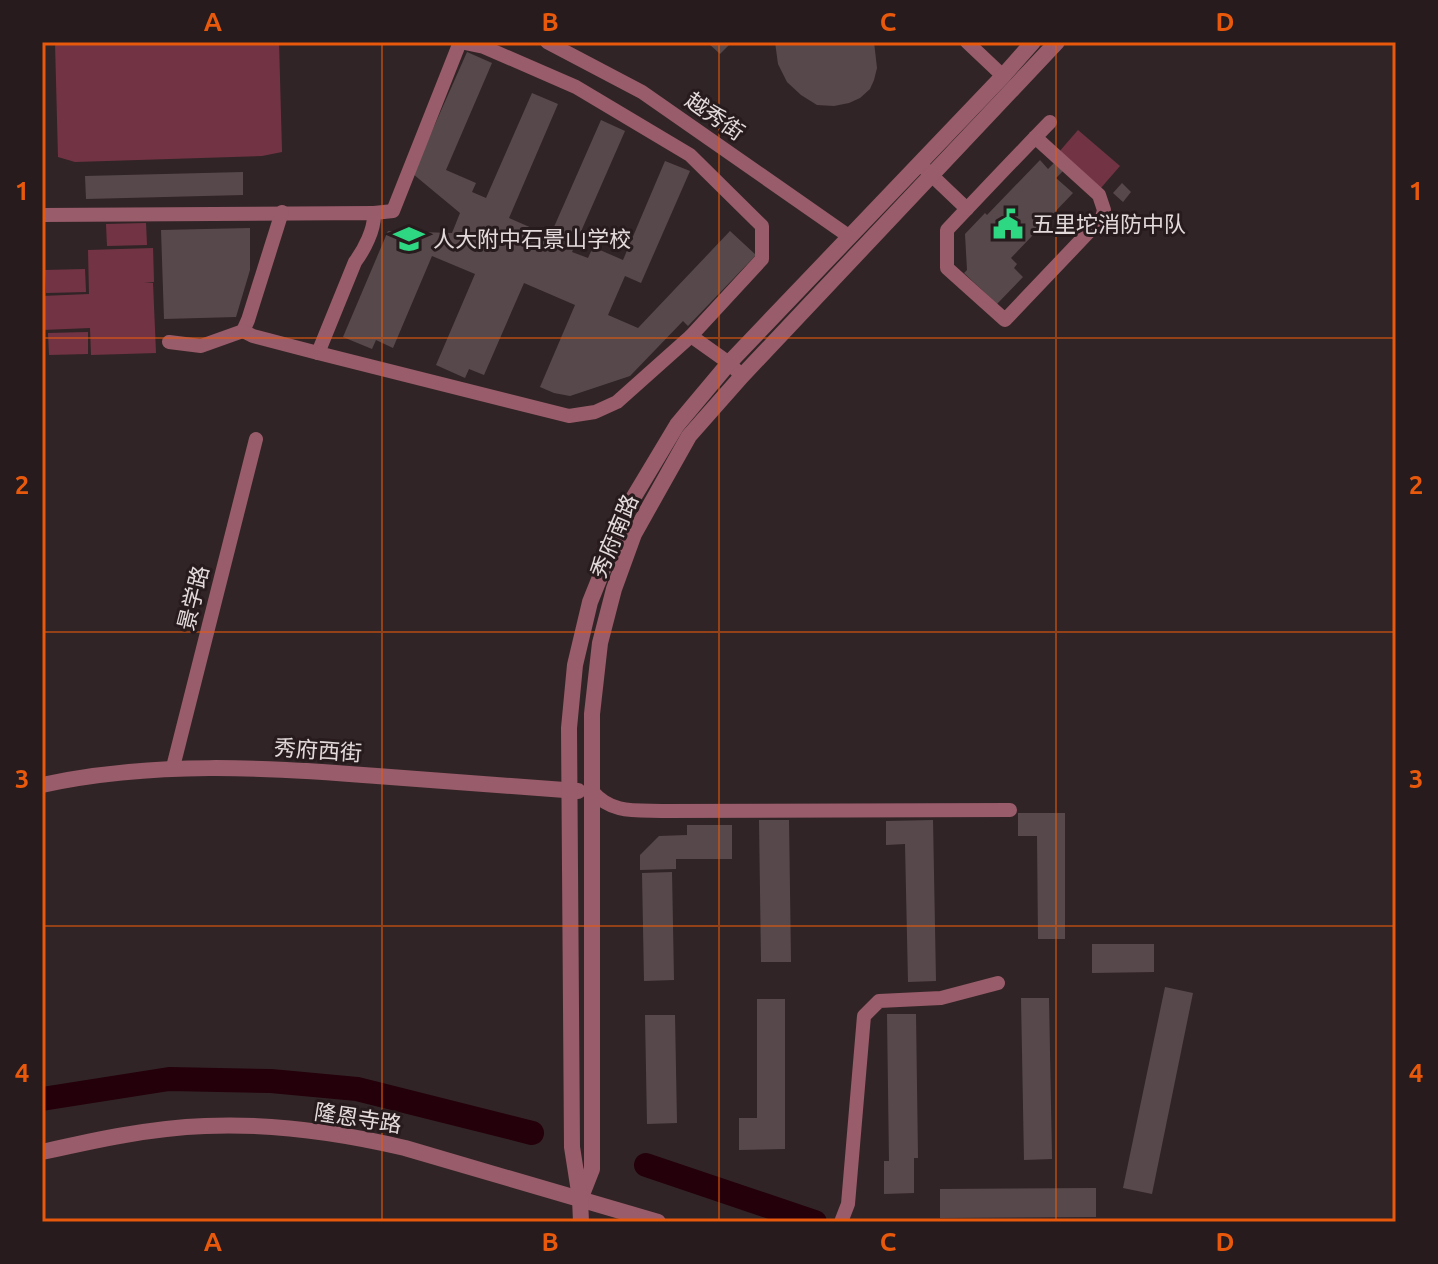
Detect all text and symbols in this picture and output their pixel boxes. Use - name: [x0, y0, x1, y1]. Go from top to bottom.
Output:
- text: A: [204, 7, 223, 36]
- text: B: [541, 7, 559, 36]
- text: C: [880, 7, 897, 36]
- text: D: [1216, 7, 1234, 36]
- street label: 越秀街: [681, 86, 749, 145]
- text: 1: [15, 176, 29, 205]
- text: 1: [1409, 176, 1423, 205]
- public building icon: 五里坨消防中队: [991, 207, 1025, 241]
- place label: 五里坨消防中队: [1032, 211, 1186, 236]
- school or university icon: 人大附中石景山学校: [392, 222, 426, 256]
- place label: 人大附中石景山学校: [433, 226, 631, 251]
- text: 2: [15, 470, 29, 499]
- text: 2: [1409, 470, 1423, 499]
- street label: 秀府南路: [585, 490, 642, 581]
- street label: 景学路: [172, 563, 213, 633]
- street label: 秀府西街: [273, 734, 363, 765]
- text: 3: [15, 764, 29, 793]
- text: 3: [1409, 764, 1423, 793]
- text: 4: [15, 1058, 29, 1087]
- text: 4: [1409, 1058, 1423, 1087]
- street label: 隆恩寺路: [313, 1098, 403, 1137]
- text: A: [204, 1227, 223, 1256]
- text: B: [541, 1227, 559, 1256]
- text: C: [880, 1227, 897, 1256]
- text: D: [1216, 1227, 1234, 1256]

